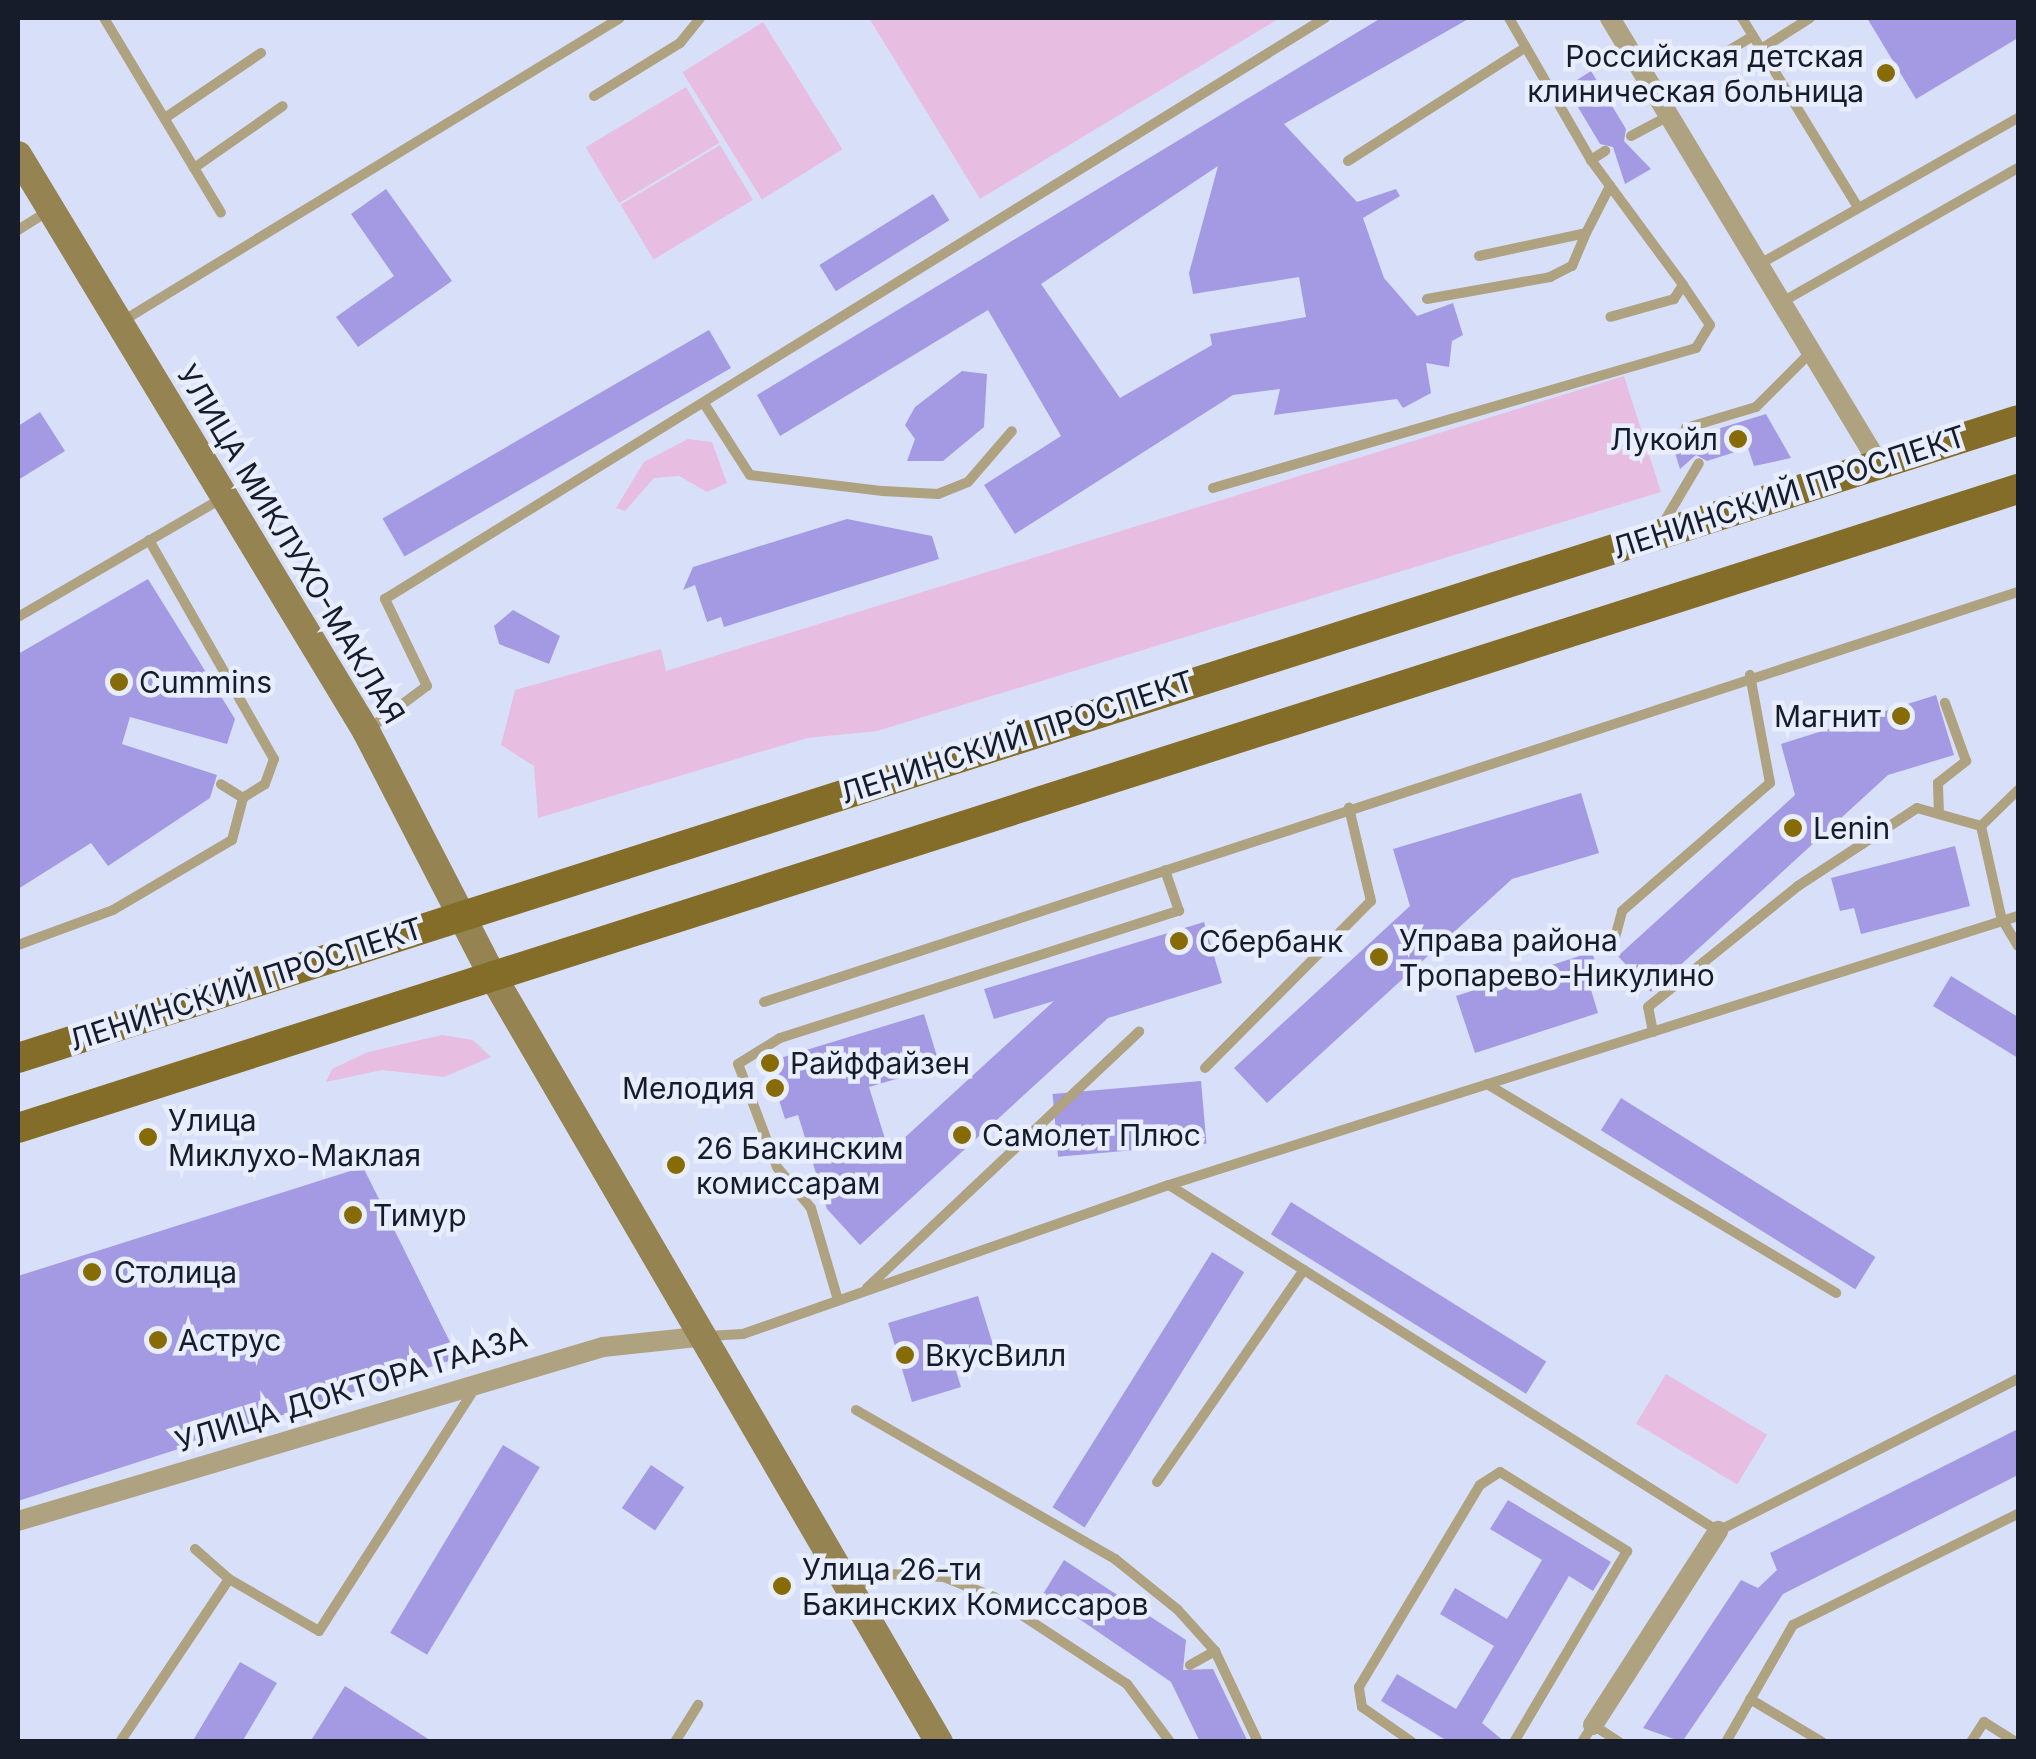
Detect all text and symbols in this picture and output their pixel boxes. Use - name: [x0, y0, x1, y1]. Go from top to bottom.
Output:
- place label: Российская детская клиническая больница: [1527, 38, 1864, 108]
- marker: Российская детская клиническая больница: [1873, 60, 1899, 86]
- street label: УЛИЦА МИКЛУХО-МАКЛАЯ: [169, 358, 413, 730]
- street label: ЛЕНИНСКИЙ ПРОСПЕКТ: [1608, 418, 1970, 566]
- place label: Лукойл: [1610, 421, 1718, 457]
- marker: Лукойл: [1727, 428, 1749, 450]
- street label: ЛЕНИНСКИЙ ПРОСПЕКТ: [836, 663, 1198, 811]
- place label: Cummins: [139, 664, 272, 700]
- marker: Cummins: [108, 671, 130, 693]
- place label: Магнит: [1774, 698, 1881, 734]
- marker: Магнит: [1890, 705, 1912, 727]
- place label: Lenin: [1813, 810, 1890, 846]
- marker: Lenin: [1782, 817, 1804, 839]
- street label: ЛЕНИНСКИЙ ПРОСПЕКТ: [65, 910, 427, 1058]
- place label: Управа района Тропарево-Никулино: [1399, 922, 1715, 992]
- place label: Сбербанк: [1199, 923, 1343, 959]
- marker: Сбербанк: [1168, 930, 1190, 952]
- marker: Управа района Тропарево-Никулино: [1368, 946, 1390, 968]
- place label: Райффайзен: [790, 1045, 970, 1081]
- marker: Райффайзен: [759, 1052, 781, 1074]
- place label: Мелодия: [622, 1070, 755, 1106]
- marker: Мелодия: [764, 1077, 786, 1099]
- place label: Улица Миклухо-Маклая: [168, 1102, 421, 1172]
- place label: Самолет Плюс: [982, 1117, 1201, 1153]
- marker: Самолет Плюс: [951, 1124, 973, 1146]
- marker: Улица Миклухо-Маклая: [137, 1126, 159, 1148]
- place label: 26 Бакинским комиссарам: [696, 1130, 904, 1200]
- marker: 26 Бакинским комиссарам: [665, 1154, 687, 1176]
- place label: Тимур: [373, 1197, 467, 1233]
- marker: Тимур: [342, 1204, 364, 1226]
- place label: Столица: [114, 1254, 237, 1290]
- marker: Столица: [79, 1259, 105, 1285]
- street label: УЛИЦА ДОКТОРА ГААЗА: [171, 1318, 531, 1460]
- place label: Аструс: [178, 1322, 281, 1358]
- marker: Аструс: [147, 1329, 169, 1351]
- place label: ВкусВилл: [925, 1337, 1066, 1373]
- marker: ВкусВилл: [894, 1344, 916, 1366]
- place label: Улица 26-ти Бакинских Комиссаров: [802, 1551, 1148, 1622]
- marker: Улица 26-ти Бакинских Комиссаров: [771, 1575, 793, 1597]

